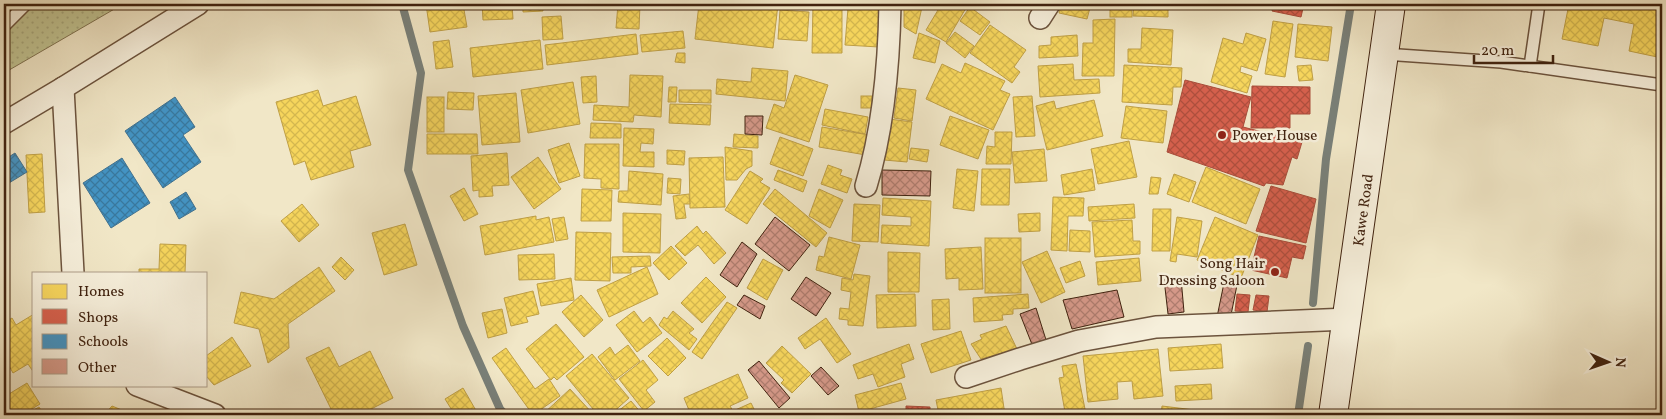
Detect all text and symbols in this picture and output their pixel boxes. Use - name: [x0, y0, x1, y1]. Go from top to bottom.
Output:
- scale bar: [1474, 32, 1552, 64]
- text: 20 m: [1481, 41, 1514, 62]
- place label: Power House: [1232, 126, 1317, 147]
- marker: Power House: [1216, 129, 1228, 141]
- street label: Kawe Road: [1349, 173, 1380, 248]
- place label: Song Hair Dressing Saloon: [1159, 254, 1265, 292]
- marker: Song Hair Dressing Saloon: [1269, 266, 1281, 278]
- legend: [32, 272, 208, 386]
- text: Homes: [78, 282, 124, 303]
- text: Shops: [78, 308, 118, 329]
- text: Schools: [78, 332, 128, 353]
- north arrow: [1584, 336, 1634, 386]
- text: N: [1610, 357, 1629, 368]
- text: Other: [78, 358, 117, 379]

